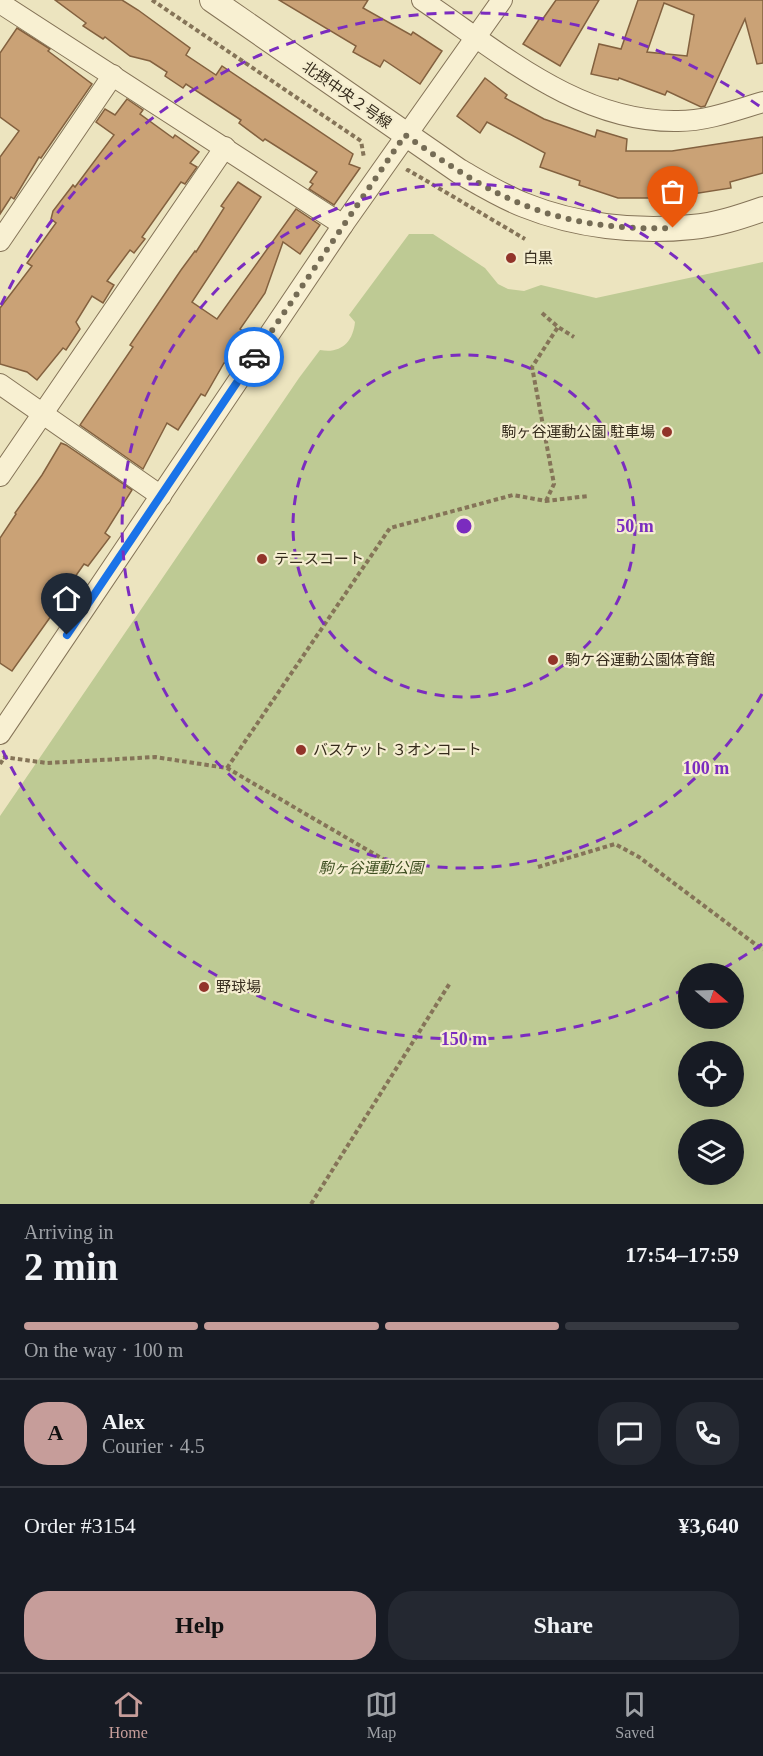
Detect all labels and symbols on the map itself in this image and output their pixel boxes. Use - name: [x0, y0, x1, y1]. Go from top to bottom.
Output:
- street label: 北摂中央２号線: [299, 58, 395, 132]
- pin: [647, 166, 698, 228]
- place label: 白黒: [523, 250, 553, 266]
- marker: 白黒: [504, 251, 518, 265]
- courier: [224, 327, 284, 387]
- place label: 駒ヶ谷運動公園 駐車場: [501, 424, 655, 440]
- marker: 駒ヶ谷運動公園 駐車場: [660, 425, 674, 439]
- centre of rings: [454, 516, 474, 536]
- text: 50 m: [616, 516, 654, 536]
- place label: テニスコート: [274, 551, 364, 567]
- marker: テニスコート: [255, 552, 269, 566]
- pin: [41, 573, 92, 635]
- place label: 駒ケ谷運動公園体育館: [565, 652, 715, 668]
- marker: 駒ケ谷運動公園体育館: [546, 653, 560, 667]
- place label: バスケット ３オンコート: [313, 742, 482, 758]
- marker: バスケット ３オンコート: [294, 743, 308, 757]
- text: 100 m: [683, 758, 729, 778]
- park label: 駒ヶ谷運動公園: [318, 860, 425, 876]
- north arrow: [678, 963, 744, 1029]
- place label: 野球場: [216, 979, 261, 995]
- marker: 野球場: [197, 980, 211, 994]
- text: 150 m: [441, 1029, 487, 1049]

